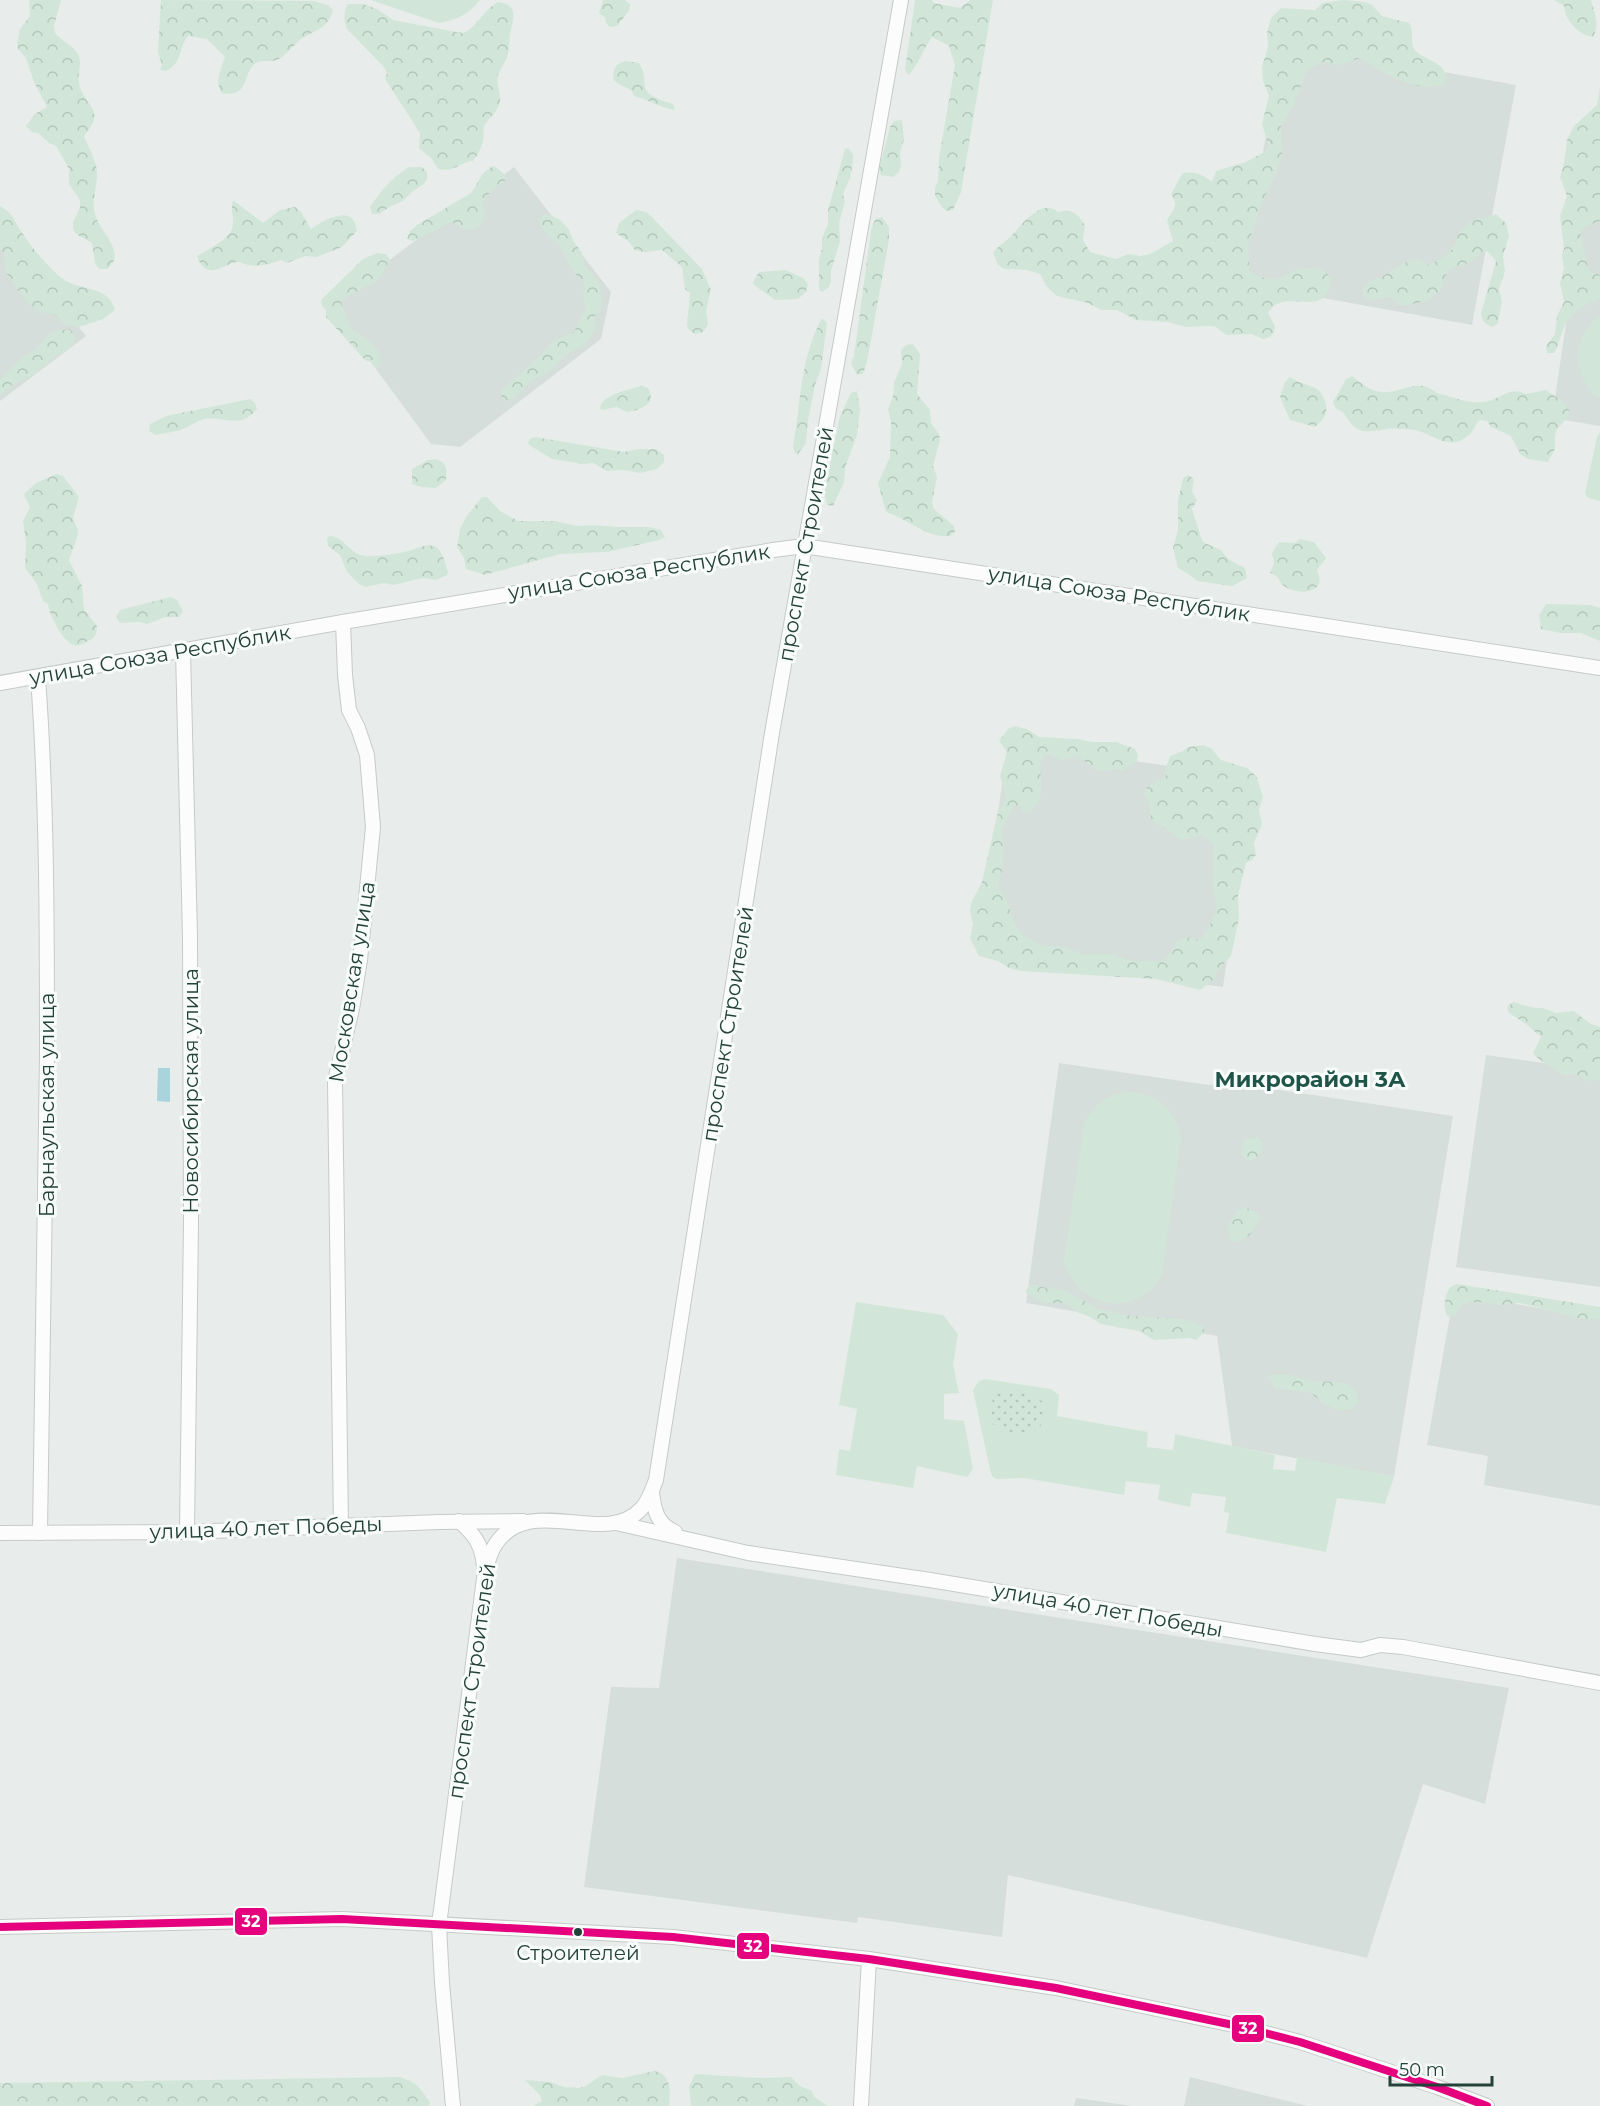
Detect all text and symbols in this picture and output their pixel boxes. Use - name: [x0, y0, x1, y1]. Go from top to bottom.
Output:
- street label: проспект Строителей: [773, 425, 838, 663]
- street label: улица Союза Республик: [505, 538, 772, 605]
- street label: улица Союза Республик: [985, 560, 1252, 627]
- street label: улица Союза Республик: [26, 619, 293, 690]
- street label: Московская улица: [323, 880, 380, 1084]
- street label: проспект Строителей: [697, 904, 758, 1143]
- street label: Новосибирская улица: [178, 968, 203, 1214]
- street label: Барнаульская улица: [34, 993, 59, 1217]
- district label: Микрорайон 3А: [1214, 1066, 1406, 1093]
- street label: улица 40 лет Победы: [148, 1511, 383, 1544]
- street label: проспект Строителей: [443, 1561, 500, 1801]
- street label: улица 40 лет Победы: [990, 1577, 1225, 1642]
- line badge: 32: [234, 1907, 268, 1936]
- text: 32: [241, 1912, 260, 1931]
- marker: Строителей: [572, 1926, 584, 1938]
- line badge: 32: [736, 1932, 770, 1960]
- text: 32: [743, 1937, 762, 1956]
- place label: Строителей: [516, 1941, 640, 1965]
- line badge: 32: [1231, 2014, 1265, 2043]
- text: 32: [1238, 2019, 1257, 2038]
- scale bar: [1390, 2049, 1492, 2087]
- text: 50 m: [1399, 2059, 1445, 2081]

